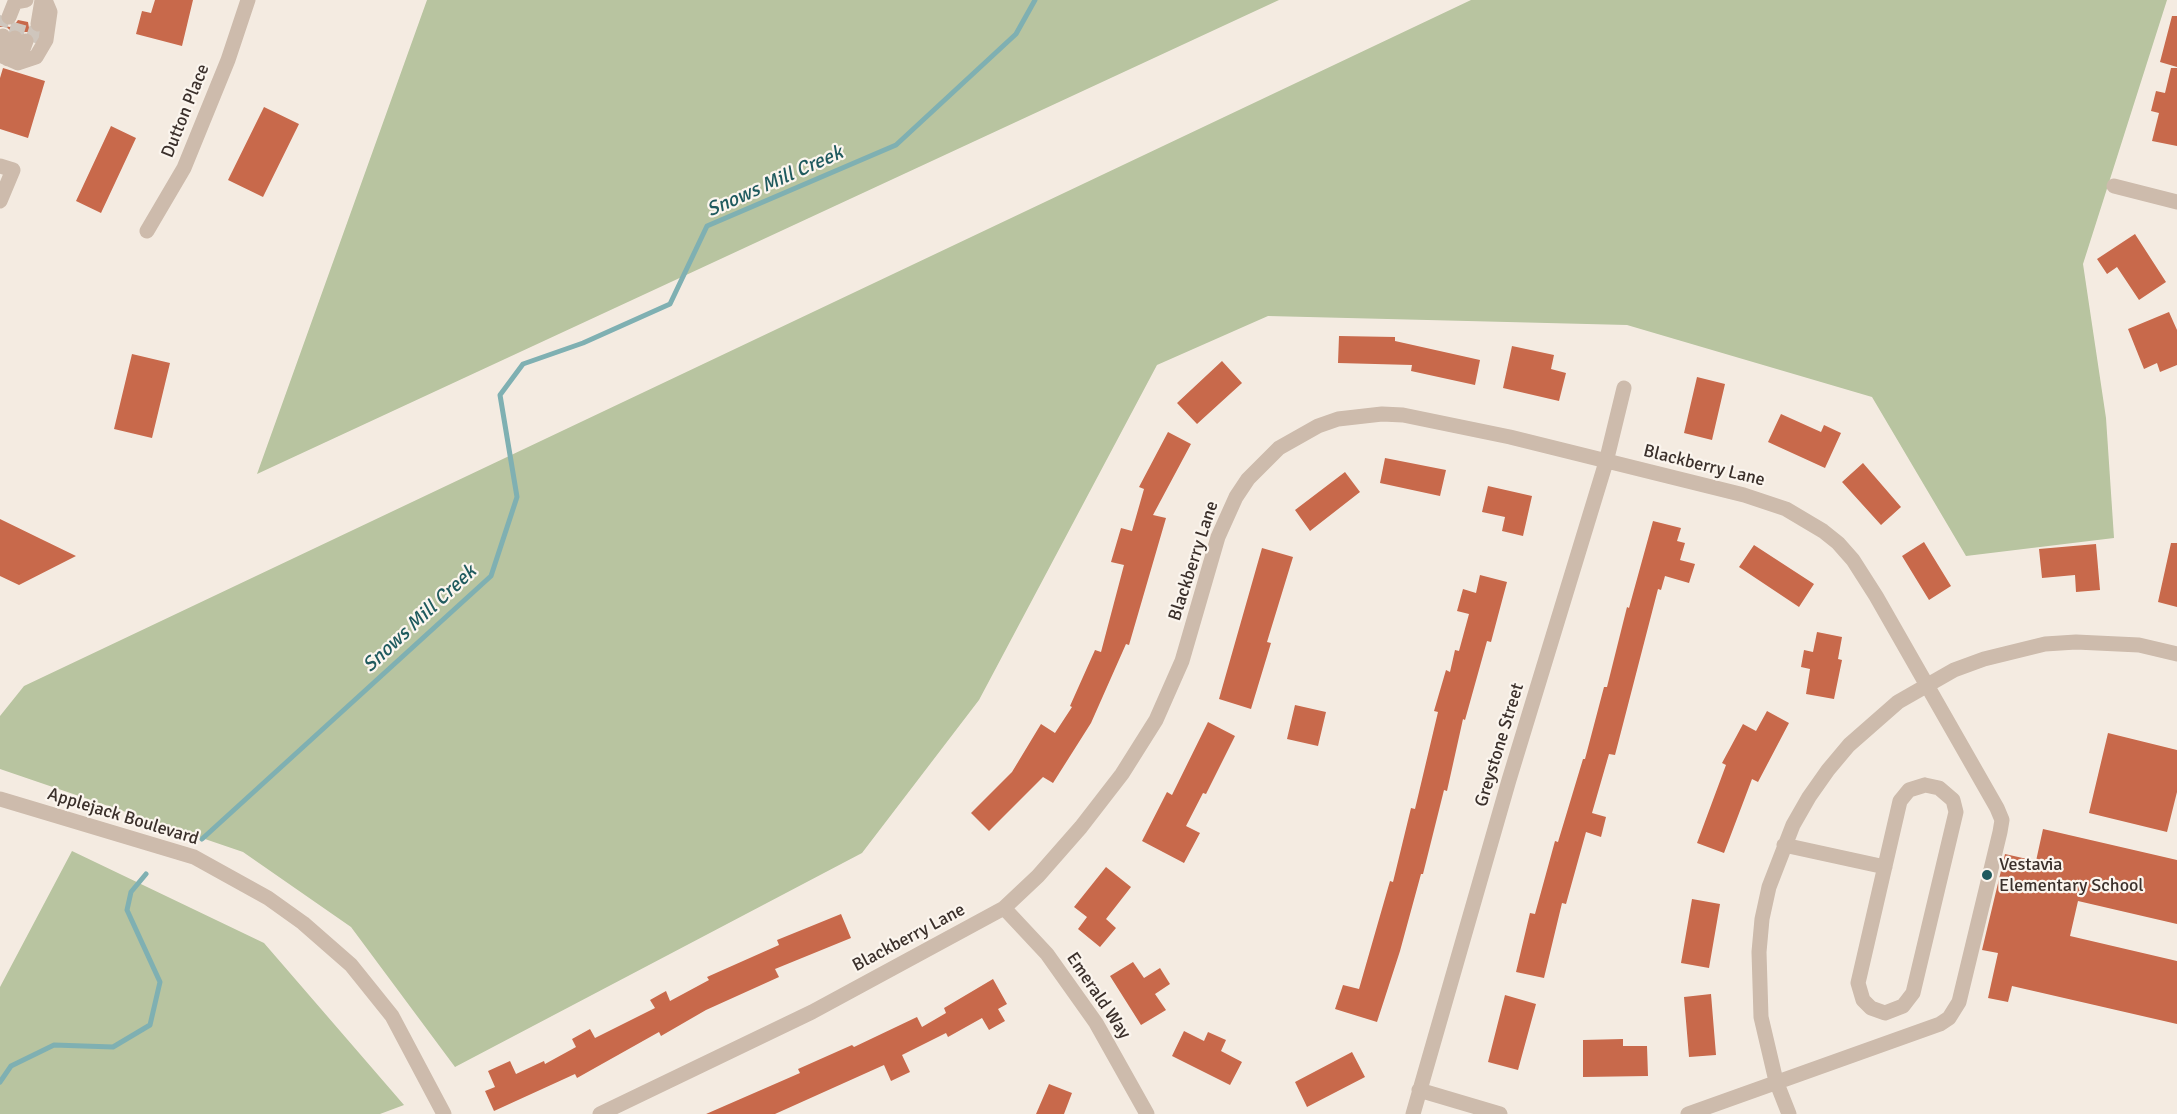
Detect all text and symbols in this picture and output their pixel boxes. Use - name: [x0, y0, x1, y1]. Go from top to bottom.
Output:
- street label: Dutton Place: [157, 61, 215, 161]
- water label: Snows Mill Creek: [703, 141, 847, 223]
- street label: Blackberry Lane: [1641, 440, 1767, 492]
- street label: Blackberry Lane: [1164, 498, 1224, 624]
- water label: Snows Mill Creek: [358, 560, 482, 678]
- street label: Greystone Street: [1471, 681, 1529, 809]
- street label: Applejack Boulevard: [45, 784, 201, 850]
- place label: Vestavia Elementary School: [1999, 854, 2144, 896]
- marker: Vestavia Elementary School: [1980, 868, 1994, 882]
- street label: Blackberry Lane: [849, 899, 969, 977]
- street label: Emerald Way: [1061, 949, 1135, 1043]

